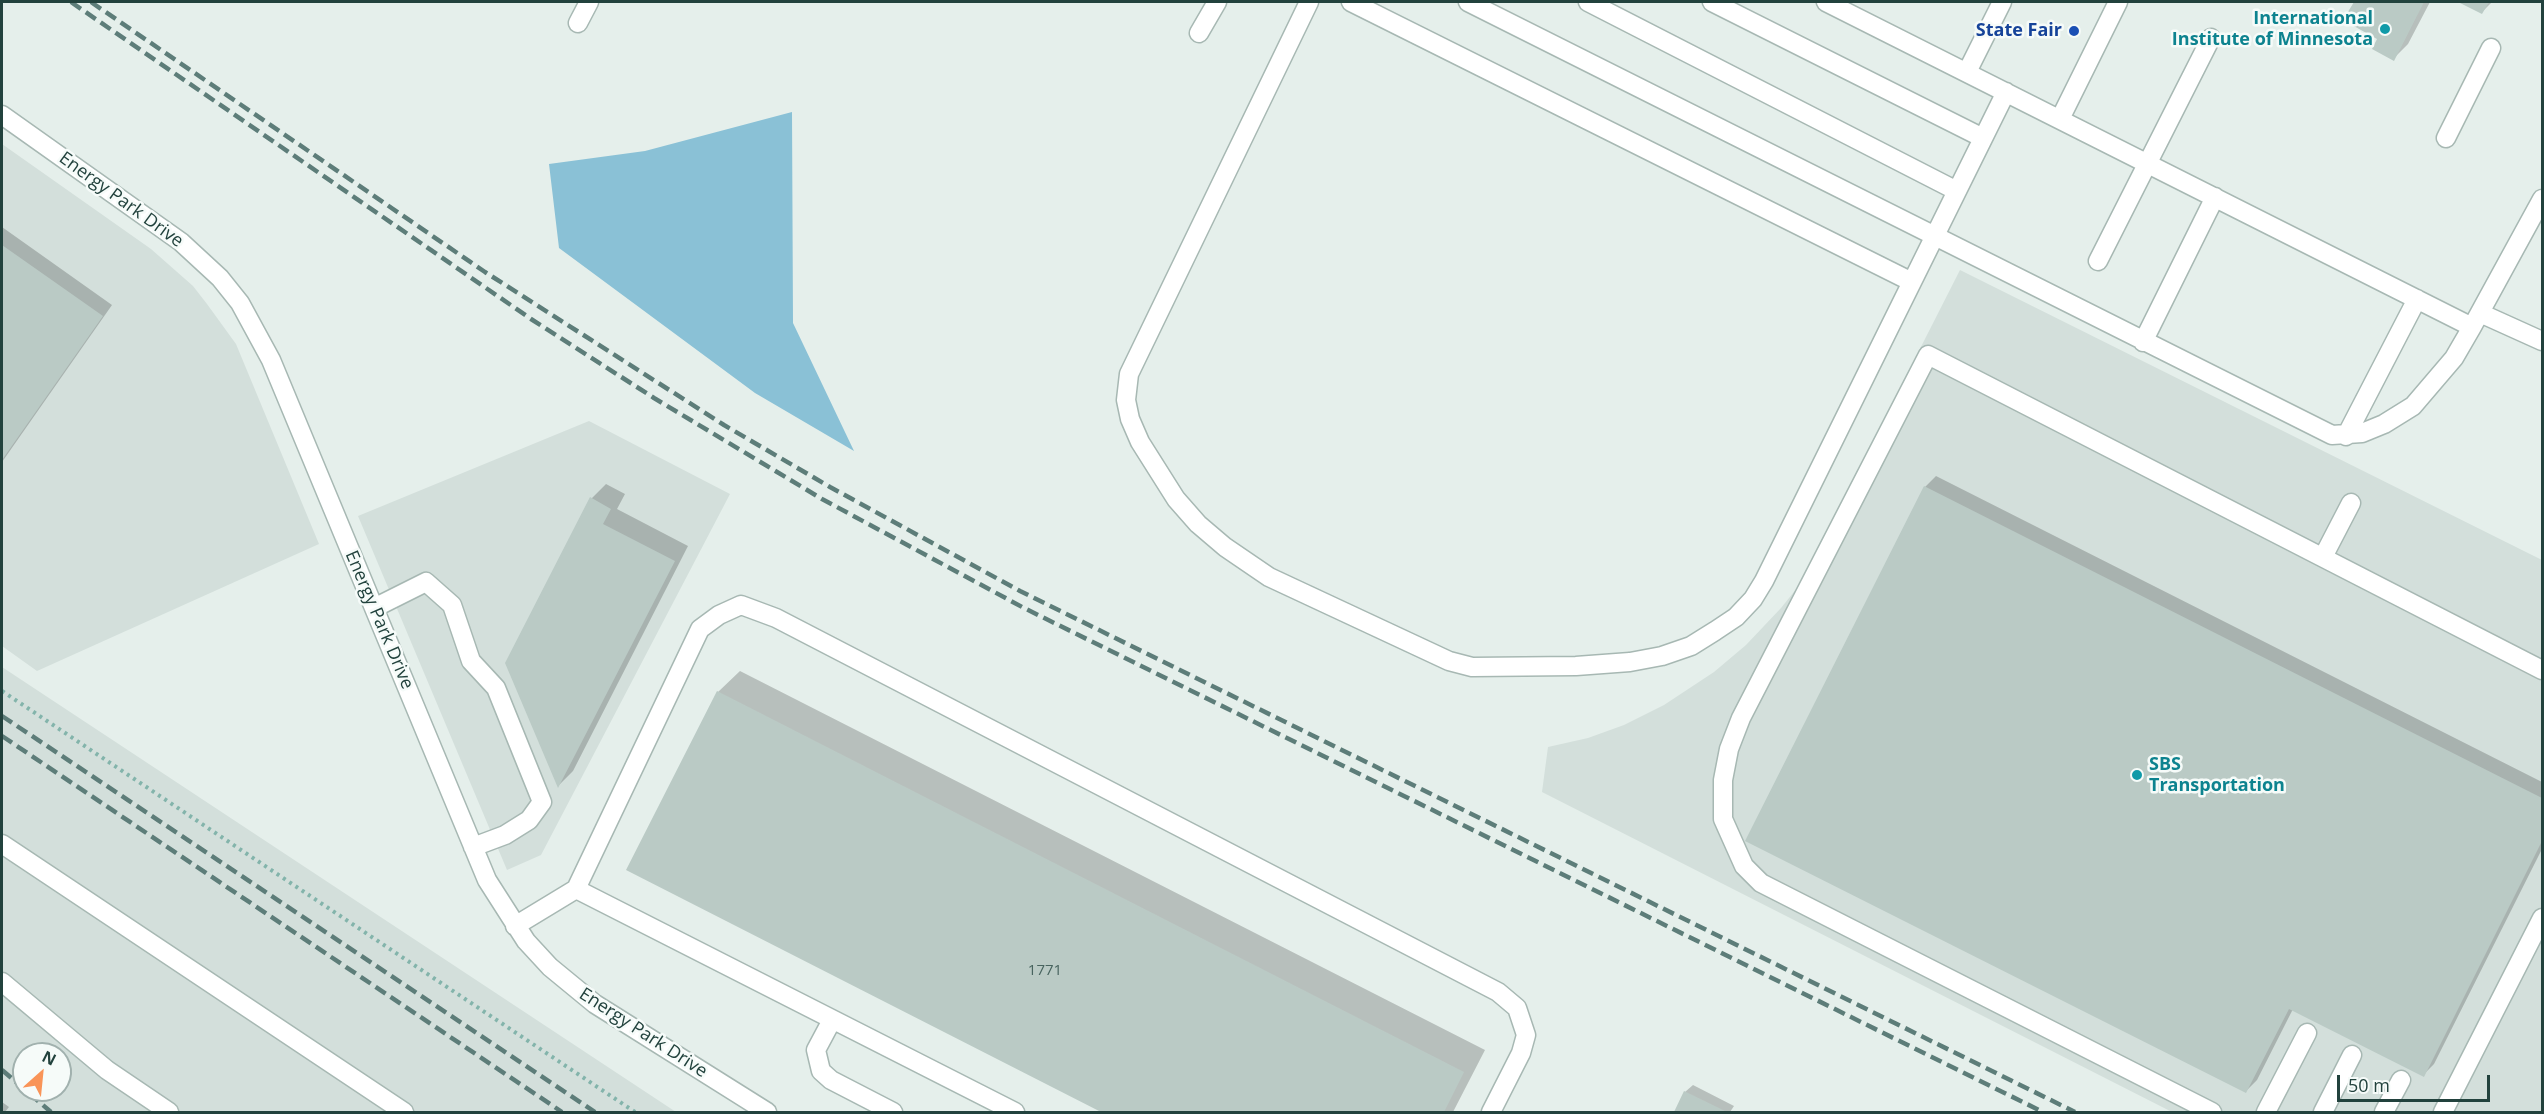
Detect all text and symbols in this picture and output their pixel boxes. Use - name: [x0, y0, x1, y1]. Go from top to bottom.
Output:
- place label: International Institute of Minnesota: [2172, 8, 2373, 50]
- place label: State Fair: [1976, 20, 2062, 42]
- marker: International Institute of Minnesota: [2378, 22, 2392, 36]
- marker: State Fair: [2067, 24, 2081, 38]
- street label: Energy Park Drive: [55, 148, 187, 252]
- street label: Energy Park Drive: [340, 548, 418, 692]
- place label: SBS Transportation: [2149, 754, 2285, 796]
- marker: SBS Transportation: [2130, 768, 2144, 782]
- house number: 1771: [1028, 962, 1062, 980]
- street label: Energy Park Drive: [575, 984, 711, 1082]
- north arrow: [12, 1042, 72, 1102]
- text: N: [38, 1045, 60, 1070]
- scale bar: [2340, 1063, 2493, 1101]
- text: 50 m: [2348, 1073, 2390, 1097]

